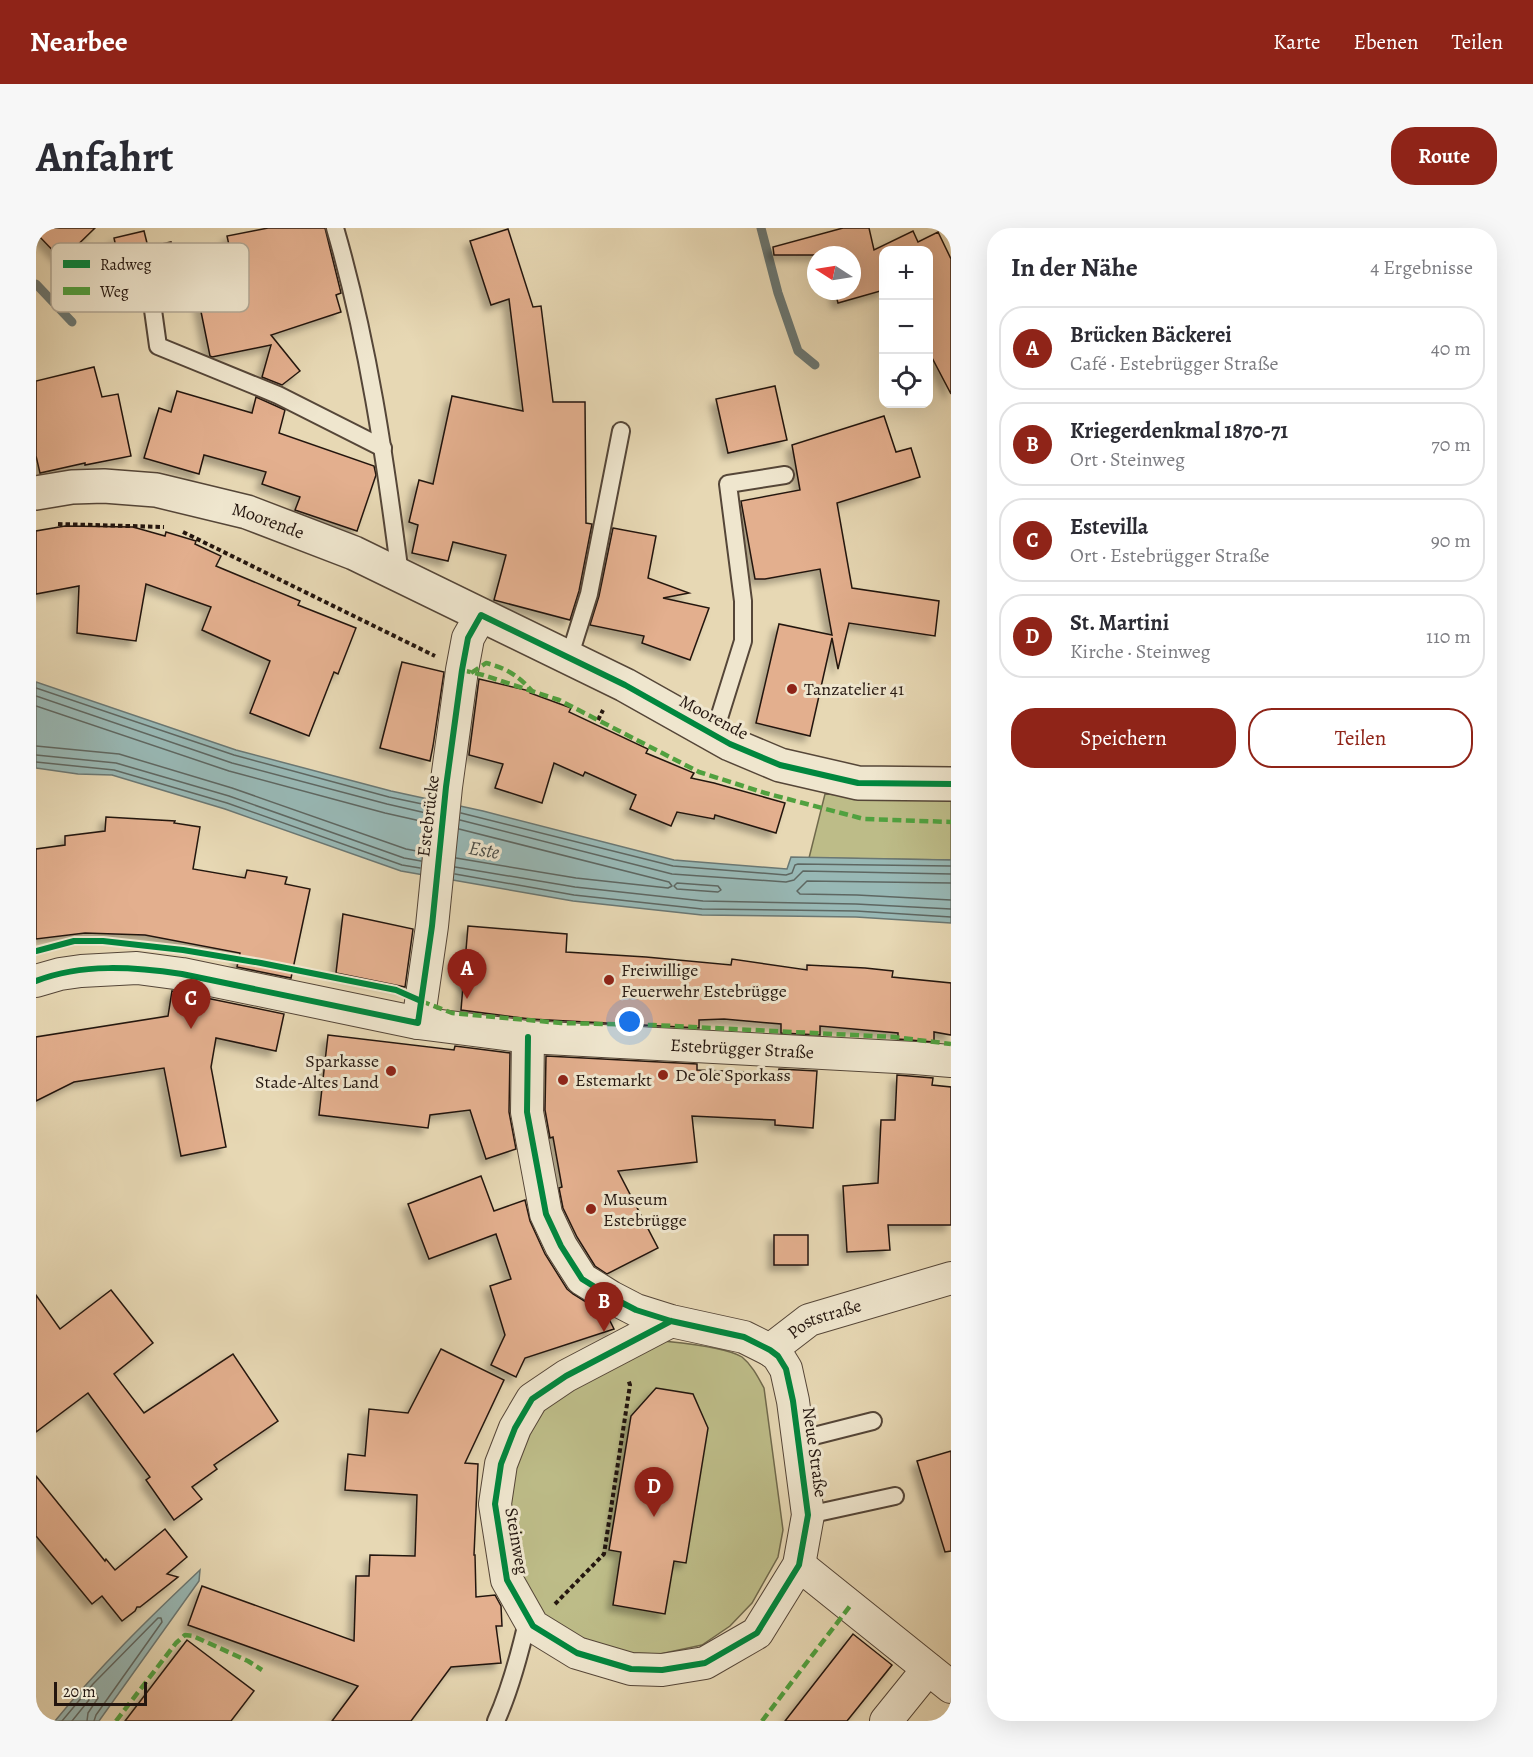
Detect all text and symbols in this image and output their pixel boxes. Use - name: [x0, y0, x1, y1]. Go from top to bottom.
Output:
- text: Nearbee: [30, 23, 128, 61]
- text: Karte: [1273, 28, 1321, 56]
- text: Ebenen: [1354, 28, 1418, 56]
- text: Teilen: [1451, 28, 1503, 56]
- button: Route: [1391, 127, 1497, 185]
- text: Anfahrt: [36, 128, 173, 185]
- legend: [51, 243, 249, 312]
- north arrow: [807, 246, 861, 300]
- map controls: [879, 246, 933, 408]
- button: +: [879, 246, 933, 300]
- text: In der Nähe: [1011, 250, 1138, 285]
- text: Radweg: [100, 254, 152, 276]
- text: 4 Ergebnisse: [1370, 254, 1473, 281]
- text: Weg: [99, 281, 129, 303]
- button: −: [879, 300, 933, 354]
- text: Brücken Bäckerei: [1070, 320, 1232, 350]
- text: A: [1026, 335, 1039, 362]
- text: 40 m: [1431, 335, 1471, 362]
- text: Café · Estebrügger Straße: [1070, 350, 1278, 377]
- button: locate: [879, 354, 933, 408]
- text: Kriegerdenkmal 1870-71: [1070, 416, 1288, 446]
- text: B: [1026, 431, 1039, 458]
- text: 70 m: [1431, 431, 1471, 458]
- text: Ort · Steinweg: [1070, 446, 1185, 473]
- street label: Moorende: [230, 497, 308, 545]
- text: Estevilla: [1070, 512, 1148, 542]
- text: C: [1026, 527, 1039, 554]
- text: 90 m: [1431, 527, 1471, 554]
- text: Ort · Estebrügger Straße: [1070, 542, 1269, 569]
- text: St. Martini: [1070, 608, 1169, 638]
- text: D: [1026, 623, 1039, 650]
- text: 110 m: [1426, 623, 1471, 650]
- text: Kirche · Steinweg: [1070, 638, 1211, 665]
- place label: Tanzatelier 41: [804, 677, 904, 701]
- marker: Tanzatelier 41: [785, 682, 799, 696]
- street label: Moorende: [675, 689, 753, 745]
- button: Speichern: [1011, 708, 1236, 768]
- button: Teilen: [1248, 708, 1473, 768]
- street label: Estebrücke: [411, 774, 445, 858]
- water label: Este: [466, 834, 502, 866]
- pin: A: [448, 950, 486, 999]
- place label: Freiwillige Feuerwehr Estebrügge: [621, 958, 787, 1003]
- marker: Freiwillige Feuerwehr Estebrügge: [602, 973, 616, 987]
- pin: C: [172, 980, 210, 1029]
- your location: [615, 1007, 644, 1036]
- street label: Estebrügger Straße: [670, 1033, 814, 1064]
- place label: Sparkasse Stade-Altes Land: [255, 1049, 379, 1094]
- place label: De ole Sporkass: [675, 1063, 791, 1087]
- marker: Sparkasse Stade-Altes Land: [384, 1064, 398, 1078]
- place label: Estemarkt: [575, 1068, 652, 1092]
- marker: De ole Sporkass: [656, 1068, 670, 1082]
- marker: Estemarkt: [556, 1073, 570, 1087]
- place label: Museum Estebrügge: [603, 1187, 687, 1232]
- marker: Museum Estebrügge: [584, 1202, 598, 1216]
- pin: B: [584, 1282, 624, 1332]
- street label: Poststraße: [782, 1293, 864, 1344]
- street label: Neue Straße: [797, 1405, 833, 1499]
- pin: D: [634, 1468, 674, 1517]
- street label: Steinweg: [499, 1506, 535, 1576]
- scale bar: [54, 1679, 147, 1706]
- text: 20 m: [63, 1681, 96, 1703]

